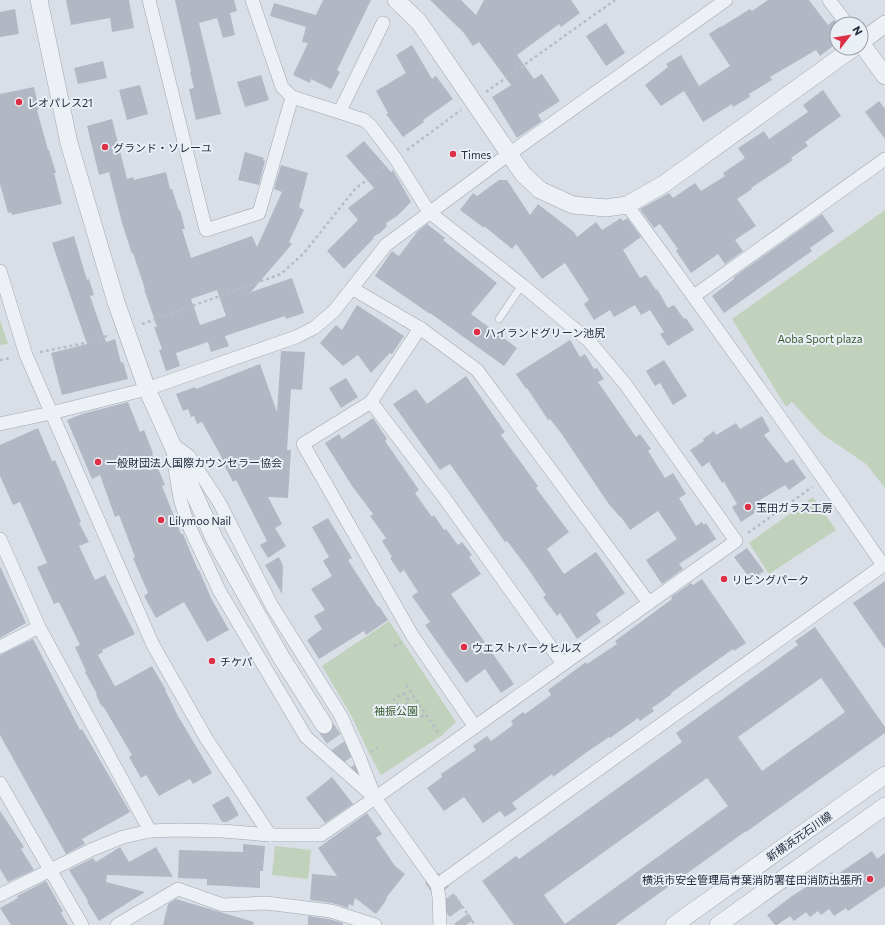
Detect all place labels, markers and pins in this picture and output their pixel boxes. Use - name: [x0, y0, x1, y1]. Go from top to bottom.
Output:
- place label: レオパレス21: [27, 96, 93, 109]
- marker: レオパレス21: [14, 97, 24, 107]
- place label: グランド・ソレーユ: [113, 141, 212, 154]
- marker: グランド・ソレーユ: [100, 142, 110, 152]
- place label: Times: [461, 148, 491, 161]
- marker: Times: [448, 149, 458, 159]
- place label: ハイランドグリーン池尻: [485, 326, 605, 339]
- marker: ハイランドグリーン池尻: [472, 327, 482, 337]
- place label: 一般財団法人国際カウンセラー協会: [106, 456, 282, 469]
- marker: 一般財団法人国際カウンセラー協会: [93, 457, 103, 467]
- place label: 玉田ガラス工房: [756, 501, 833, 514]
- marker: 玉田ガラス工房: [743, 502, 753, 512]
- place label: Lilymoo Nail: [169, 514, 231, 527]
- marker: Lilymoo Nail: [156, 515, 166, 525]
- place label: リビングパーク: [732, 573, 809, 586]
- marker: リビングパーク: [719, 574, 729, 584]
- place label: ウエストパークヒルズ: [472, 641, 582, 654]
- marker: ウエストパークヒルズ: [459, 642, 469, 652]
- place label: チケパ: [220, 655, 253, 668]
- marker: チケパ: [207, 656, 217, 666]
- place label: 横浜市安全管理局青葉消防署荏田消防出張所: [642, 873, 863, 886]
- marker: 横浜市安全管理局青葉消防署荏田消防出張所: [865, 874, 875, 884]

